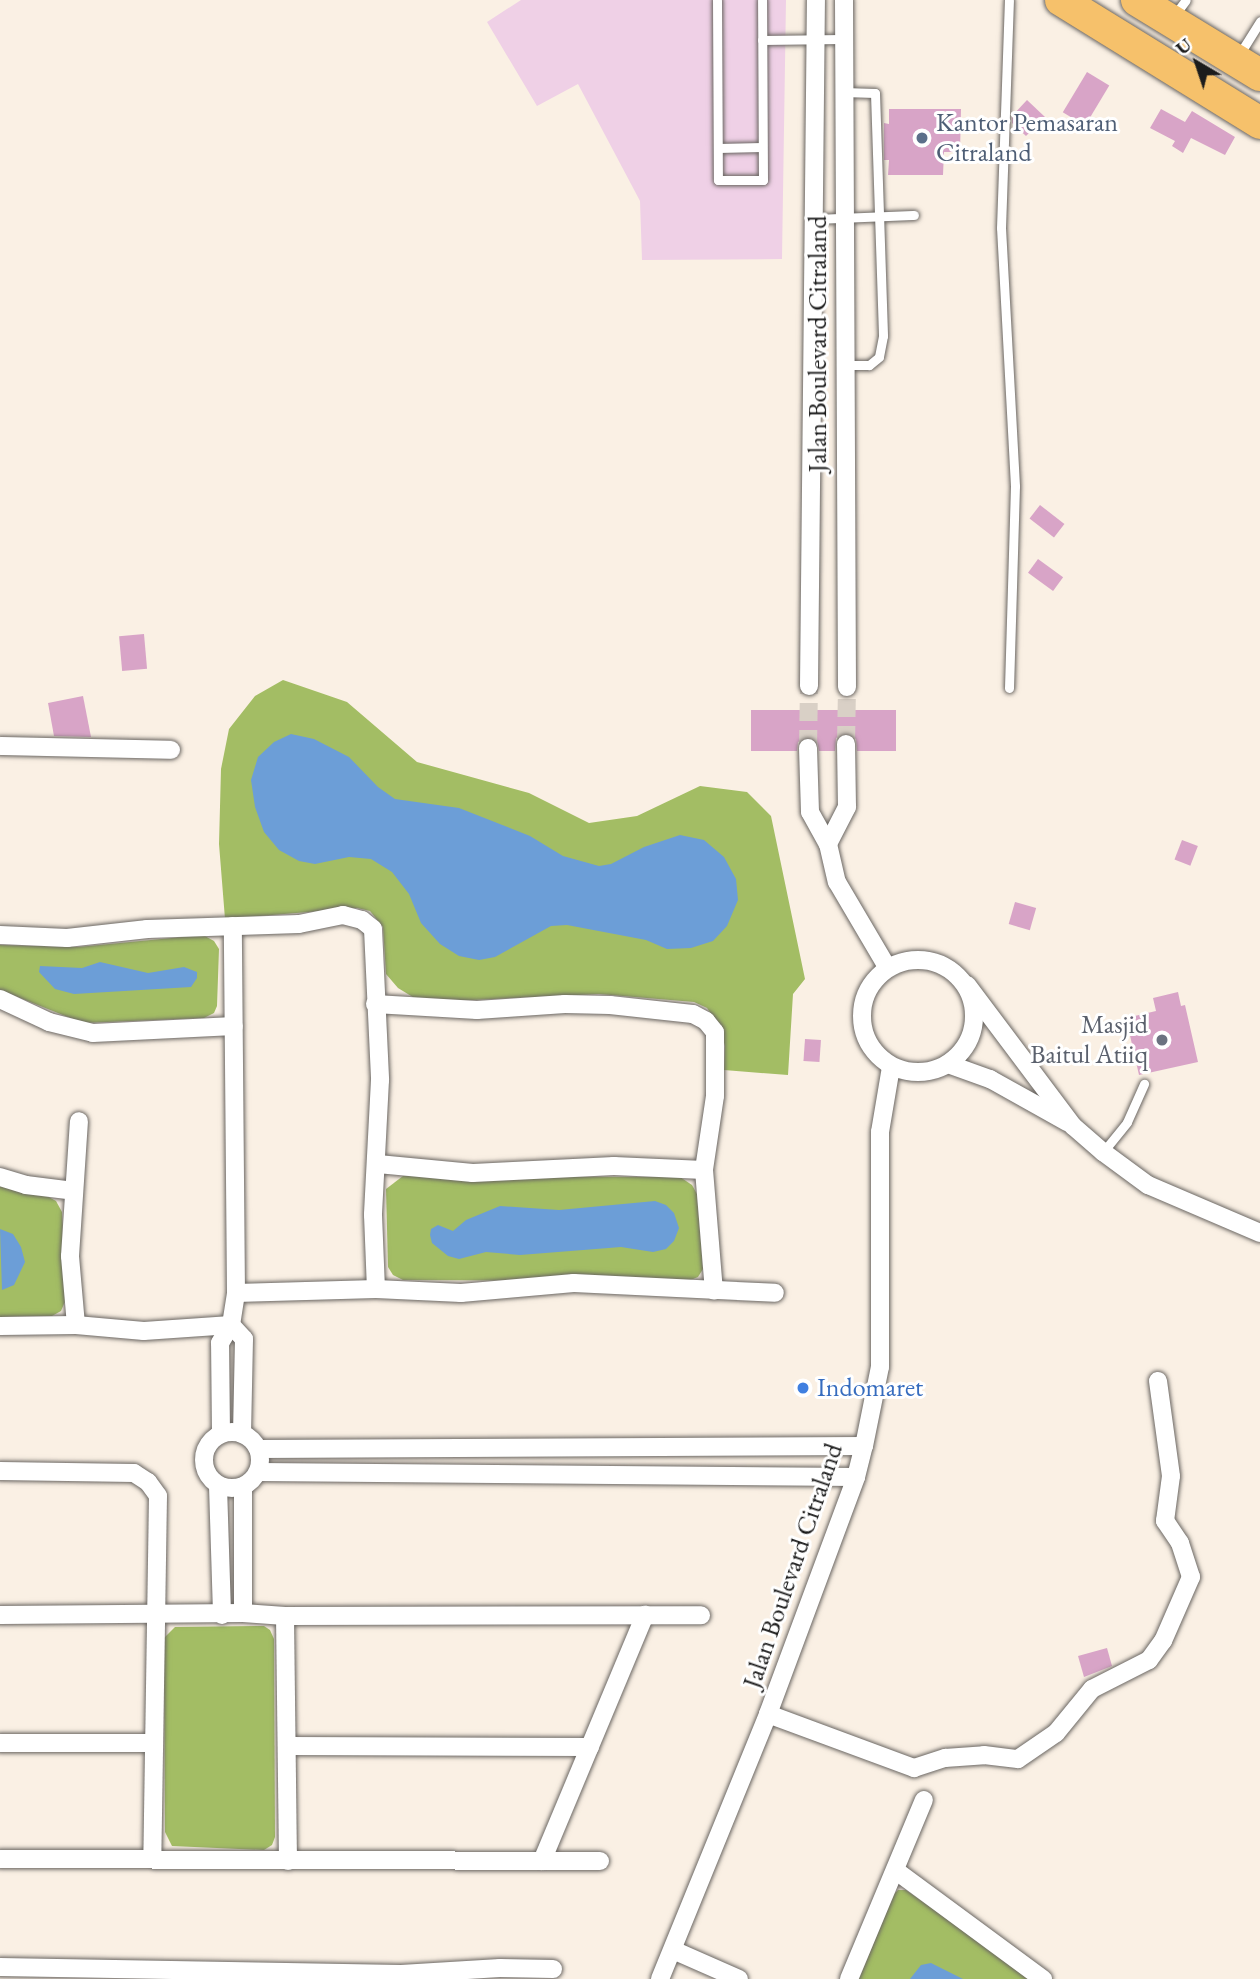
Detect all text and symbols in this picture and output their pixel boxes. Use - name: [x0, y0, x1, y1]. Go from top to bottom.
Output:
- north arrow: [1162, 28, 1232, 98]
- text: U: [1170, 32, 1197, 60]
- place label: Kantor Pemasaran Citraland: [936, 107, 1118, 168]
- marker: Kantor Pemasaran Citraland: [914, 130, 930, 146]
- street label: Jalan Boulevard Citraland: [802, 216, 834, 472]
- place label: Masjid Baitul Atiiq: [1030, 1009, 1148, 1070]
- marker: Masjid Baitul Atiiq: [1154, 1032, 1170, 1048]
- place label: Indomaret: [817, 1372, 923, 1404]
- marker: Indomaret: [795, 1380, 811, 1396]
- street label: Jalan Boulevard Citraland: [736, 1439, 850, 1693]

